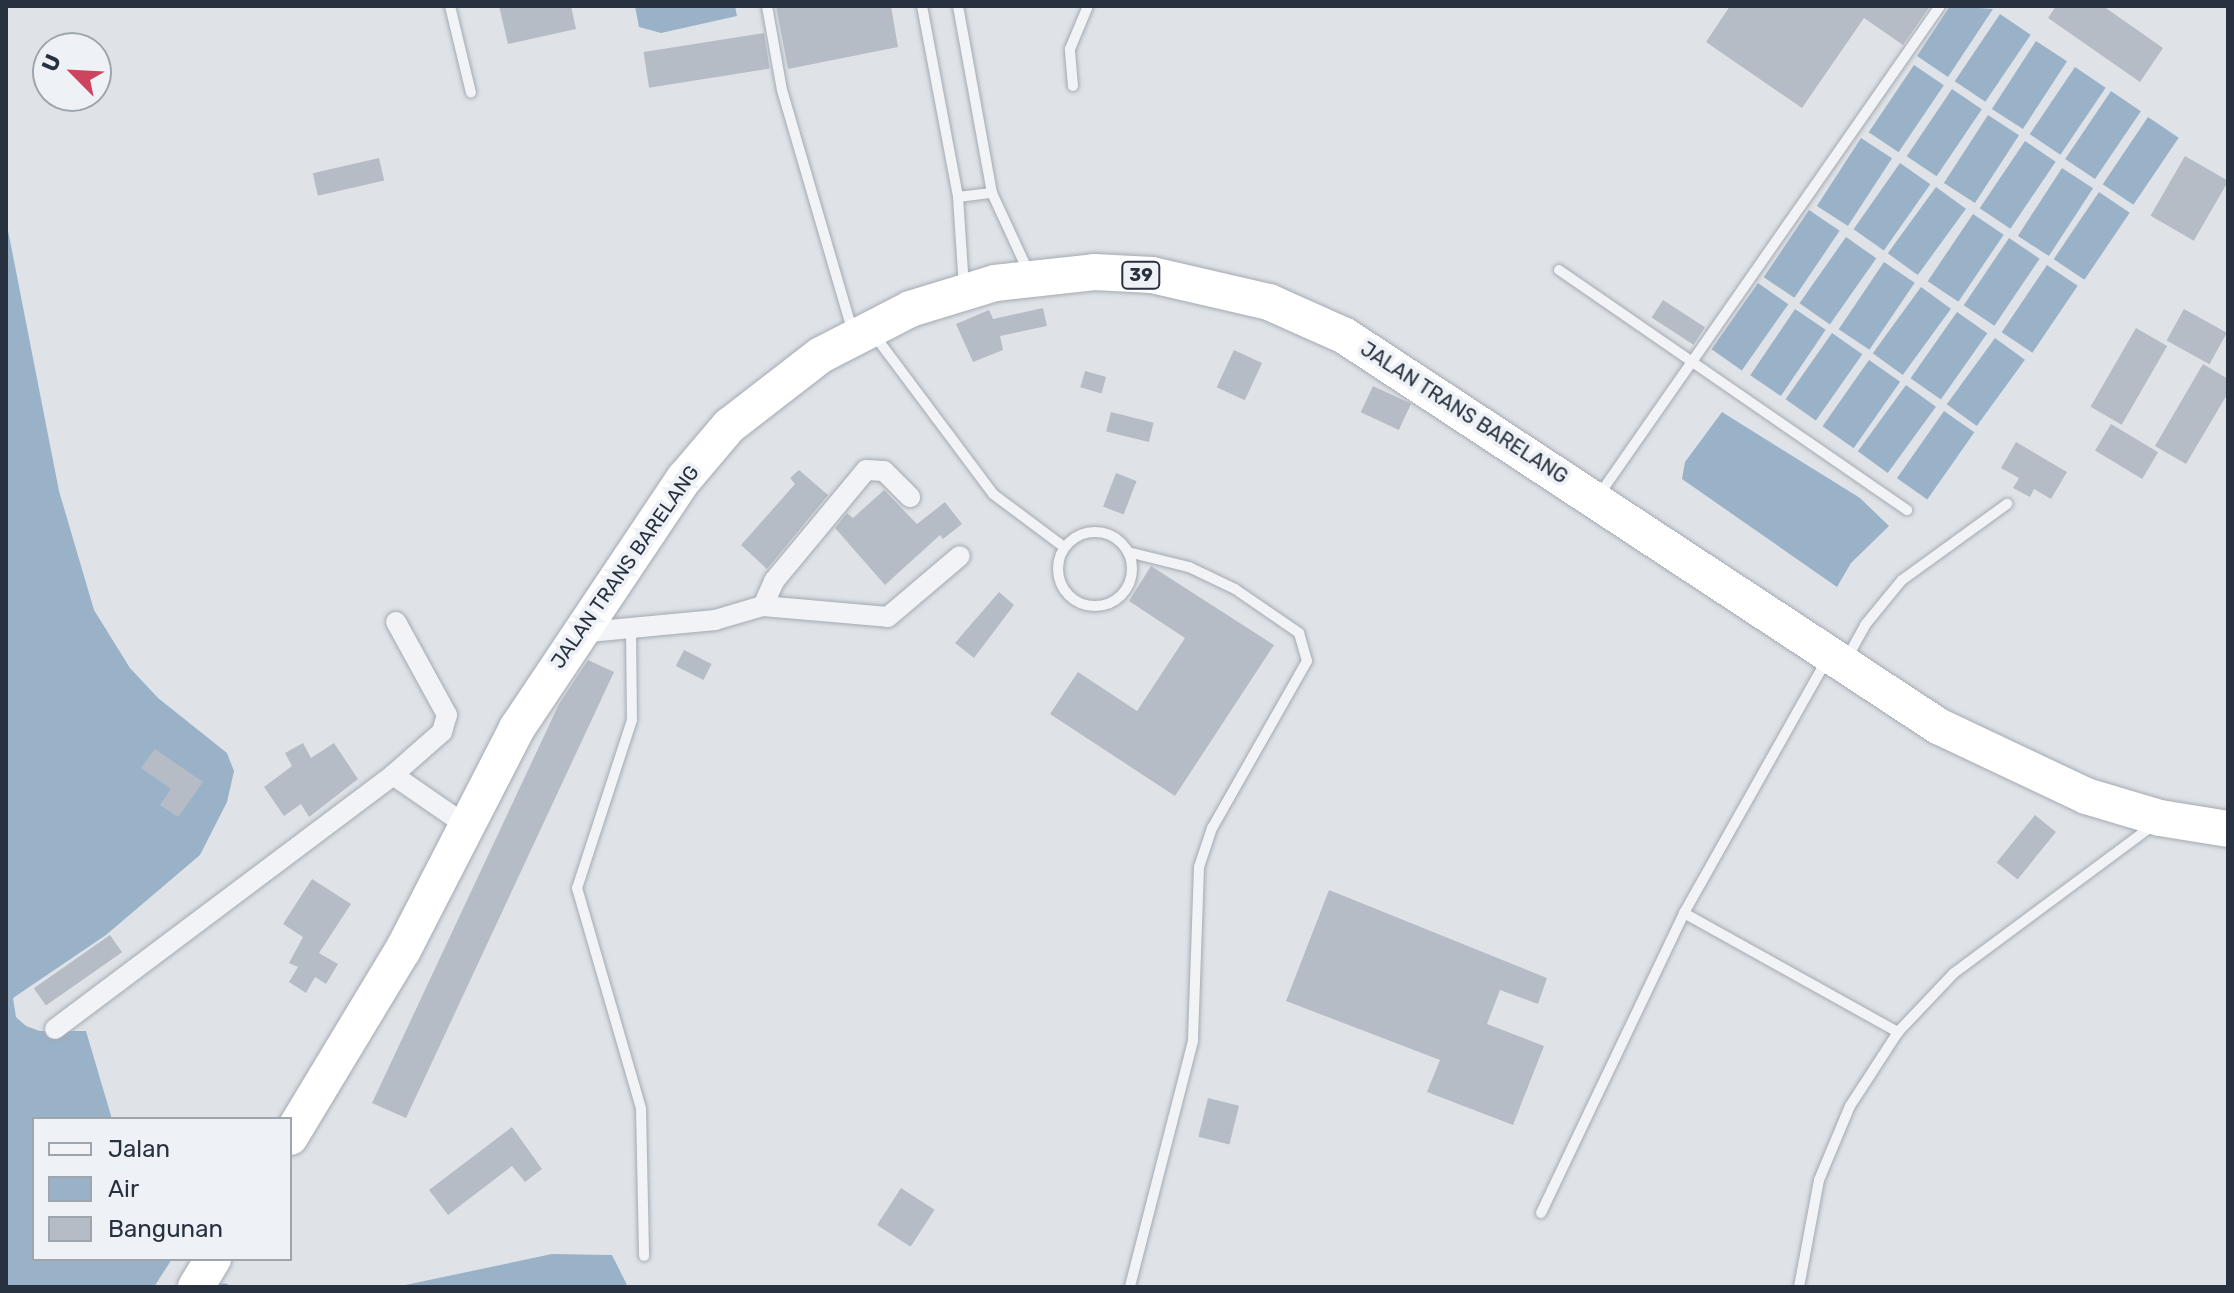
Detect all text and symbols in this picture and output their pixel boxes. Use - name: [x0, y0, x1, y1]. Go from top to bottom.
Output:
- north arrow: [32, 32, 112, 112]
- text: U: [36, 50, 67, 76]
- road number: 39: [1121, 261, 1161, 289]
- street label: JALAN TRANS BARELANG: [1356, 337, 1572, 489]
- street label: JALAN TRANS BARELANG: [546, 461, 704, 673]
- legend: [32, 1117, 292, 1261]
- text: Jalan: [108, 1135, 170, 1163]
- text: Air: [108, 1175, 139, 1203]
- text: Bangunan: [108, 1215, 223, 1243]

